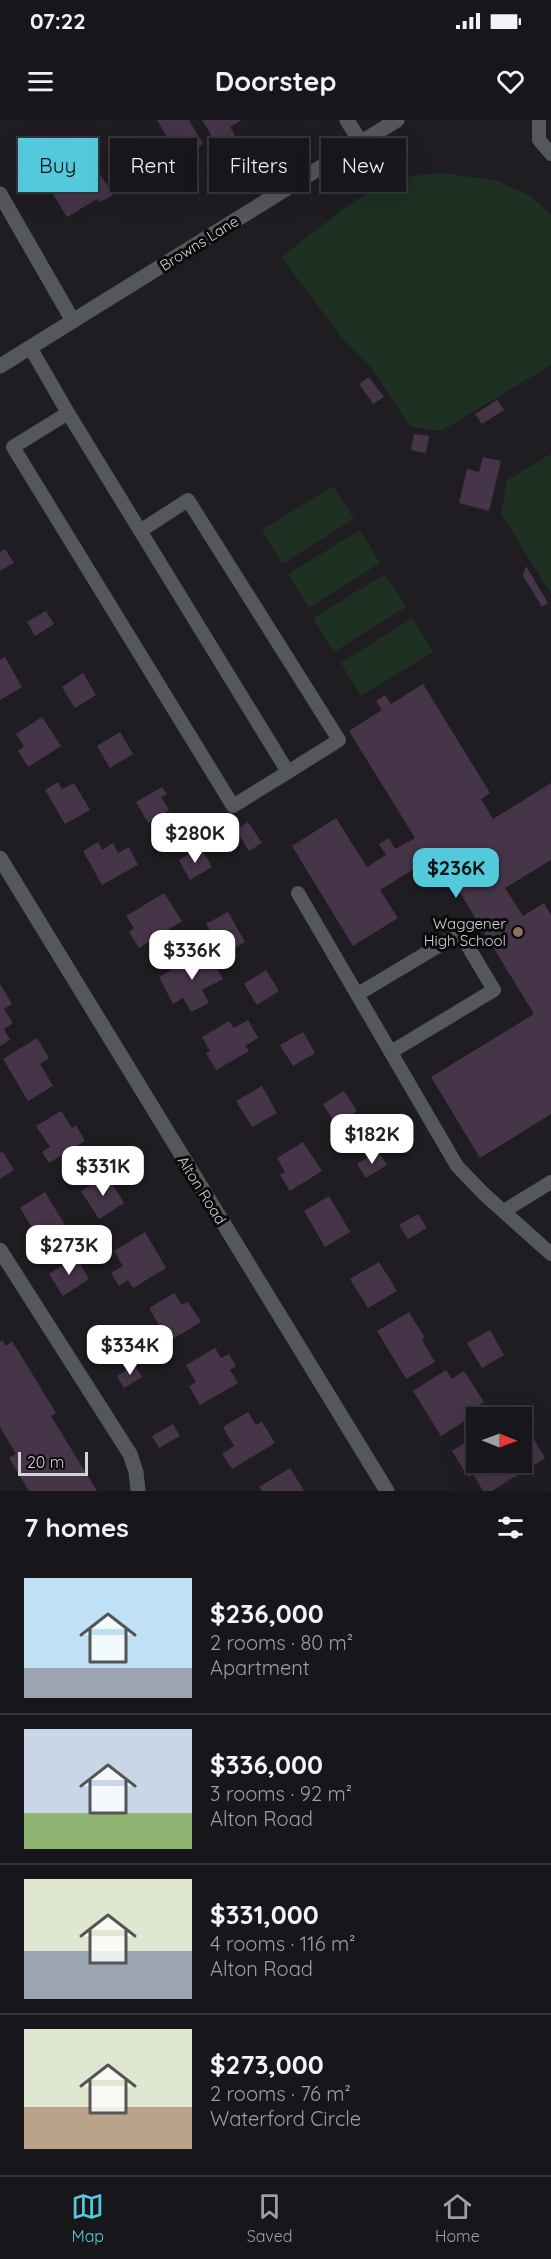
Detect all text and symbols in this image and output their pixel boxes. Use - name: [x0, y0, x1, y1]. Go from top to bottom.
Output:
- text: 07:22: [30, 7, 86, 35]
- text: Doorstep: [215, 64, 336, 98]
- icon: menu: [24, 65, 57, 98]
- icon: heart: [494, 65, 527, 98]
- chip: Buy: [18, 138, 98, 192]
- chip: Rent: [110, 138, 197, 192]
- chip: Filters: [209, 138, 309, 192]
- chip: New: [321, 138, 406, 192]
- street label: Browns Lane: [156, 211, 242, 275]
- pin: $280K: [153, 813, 237, 864]
- text: $280K: [165, 820, 225, 845]
- pin: $236K: [414, 848, 498, 899]
- text: $236K: [427, 855, 485, 880]
- place label: Waggener High School: [424, 914, 506, 950]
- marker: Waggener High School: [511, 925, 525, 939]
- pin: $336K: [150, 930, 234, 981]
- text: $336K: [163, 937, 221, 962]
- pin: $182K: [330, 1114, 414, 1165]
- text: $182K: [344, 1121, 400, 1146]
- pin: $331K: [61, 1146, 145, 1197]
- street label: Alton Road: [173, 1152, 231, 1228]
- text: $331K: [76, 1153, 130, 1178]
- pin: $273K: [27, 1225, 111, 1276]
- text: $273K: [40, 1232, 98, 1257]
- pin: $334K: [88, 1325, 172, 1376]
- text: $334K: [101, 1332, 159, 1357]
- north arrow: [466, 1407, 532, 1473]
- map controls: [466, 1407, 532, 1473]
- scale bar: [18, 1449, 88, 1476]
- text: 20 m: [27, 1452, 64, 1472]
- text: 7 homes: [24, 1511, 129, 1544]
- icon: filters: [494, 1511, 527, 1544]
- text: $236,000: [210, 1597, 324, 1630]
- icon: home: [72, 1602, 144, 1674]
- text: 2 rooms · 80 m²: [210, 1630, 353, 1655]
- text: Apartment: [210, 1655, 310, 1680]
- text: $336,000: [210, 1748, 323, 1781]
- icon: home: [72, 1753, 144, 1825]
- text: 3 rooms · 92 m²: [210, 1781, 352, 1806]
- text: Alton Road: [210, 1806, 313, 1831]
- text: $331,000: [210, 1898, 319, 1931]
- icon: home: [72, 1903, 144, 1975]
- text: 4 rooms · 116 m²: [210, 1931, 355, 1956]
- text: Alton Road: [210, 1956, 313, 1981]
- text: $273,000: [210, 2048, 324, 2081]
- icon: home: [72, 2053, 144, 2125]
- text: 2 rooms · 76 m²: [210, 2081, 351, 2106]
- text: Waterford Circle: [210, 2106, 361, 2131]
- tab: Map: [71, 2190, 104, 2246]
- tab: Saved: [247, 2190, 292, 2246]
- tab: Home: [435, 2190, 480, 2246]

